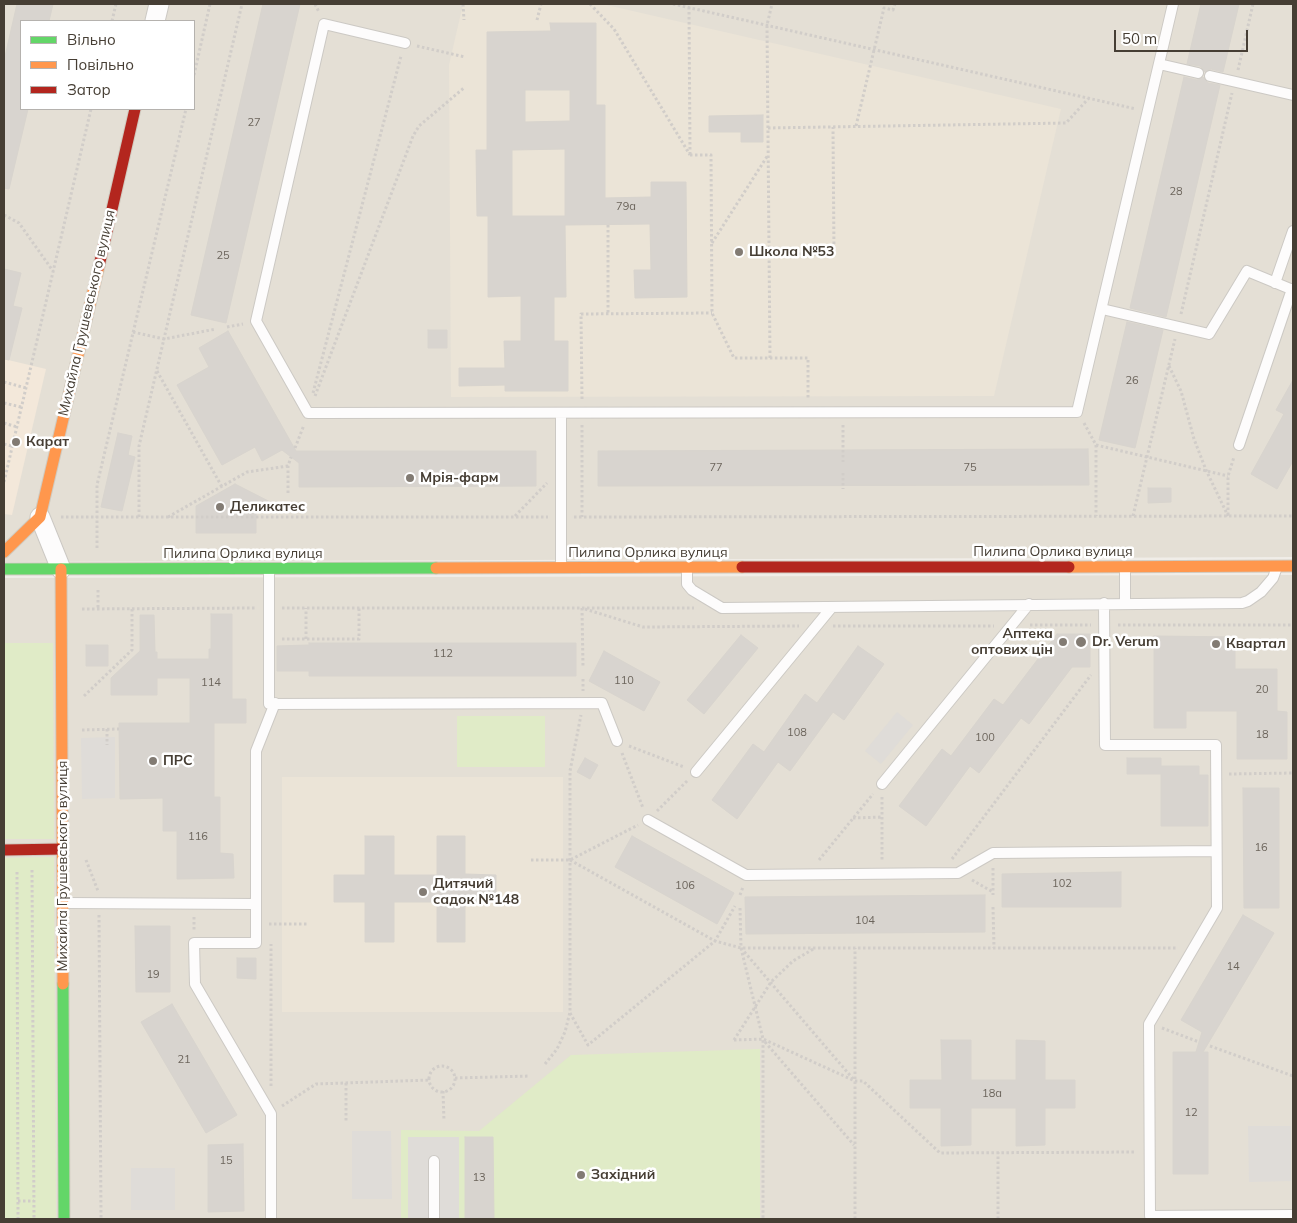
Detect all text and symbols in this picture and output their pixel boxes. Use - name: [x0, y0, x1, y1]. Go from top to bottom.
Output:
- legend: [20, 20, 195, 110]
- scale bar: [1117, 20, 1251, 52]
- text: 50 m: [1122, 29, 1157, 48]
- text: Вільно: [67, 30, 116, 49]
- text: Повільно: [67, 55, 134, 74]
- text: Затор: [67, 80, 111, 99]
- house number: 27: [247, 116, 261, 130]
- house number: 28: [1169, 185, 1183, 199]
- house number: 79а: [616, 200, 636, 214]
- street label: Михайла Грушевського вулиця: [55, 208, 119, 418]
- place label: Школа №53: [749, 244, 834, 260]
- marker: Школа №53: [733, 246, 745, 258]
- house number: 25: [216, 249, 230, 263]
- house number: 26: [1125, 374, 1139, 388]
- place label: Карат: [26, 434, 69, 450]
- marker: Карат: [10, 436, 22, 448]
- house number: 77: [709, 461, 723, 475]
- house number: 75: [963, 461, 977, 475]
- place label: Мрія-фарм: [420, 470, 499, 486]
- marker: Мрія-фарм: [404, 472, 416, 484]
- place label: Деликатес: [230, 499, 305, 515]
- marker: Деликатес: [214, 501, 226, 513]
- street label: Пилипа Орлика вулиця: [973, 544, 1133, 560]
- street label: Пилипа Орлика вулиця: [568, 545, 728, 561]
- street label: Пилипа Орлика вулиця: [163, 546, 323, 562]
- place label: Аптека оптових цін: [971, 626, 1053, 658]
- place label: Dr. Verum: [1092, 634, 1158, 650]
- marker: Dr. Verum: [1074, 635, 1088, 649]
- marker: Аптека оптових цін: [1057, 636, 1069, 648]
- place label: Квартал: [1226, 636, 1286, 652]
- marker: Квартал: [1210, 638, 1222, 650]
- house number: 112: [433, 647, 453, 661]
- house number: 110: [614, 674, 634, 688]
- house number: 114: [201, 676, 221, 690]
- house number: 20: [1255, 683, 1269, 697]
- house number: 108: [787, 726, 807, 740]
- house number: 18: [1255, 728, 1269, 742]
- house number: 100: [975, 731, 995, 745]
- place label: ПРС: [163, 753, 193, 769]
- marker: ПРС: [147, 755, 159, 767]
- street label: Михайла Грушевського вулиця: [55, 760, 71, 972]
- house number: 116: [188, 830, 208, 844]
- house number: 16: [1254, 841, 1268, 855]
- place label: Дитячий садок №148: [433, 876, 519, 909]
- house number: 102: [1052, 877, 1072, 891]
- house number: 106: [675, 879, 695, 893]
- marker: Дитячий садок №148: [417, 886, 429, 898]
- house number: 104: [855, 914, 875, 928]
- house number: 14: [1226, 960, 1240, 974]
- house number: 19: [146, 968, 160, 982]
- house number: 21: [177, 1053, 191, 1067]
- house number: 18а: [982, 1087, 1002, 1101]
- house number: 12: [1184, 1106, 1198, 1120]
- house number: 15: [219, 1154, 233, 1168]
- place label: Західний: [591, 1167, 655, 1183]
- marker: Західний: [575, 1169, 587, 1181]
- house number: 13: [472, 1171, 486, 1185]

